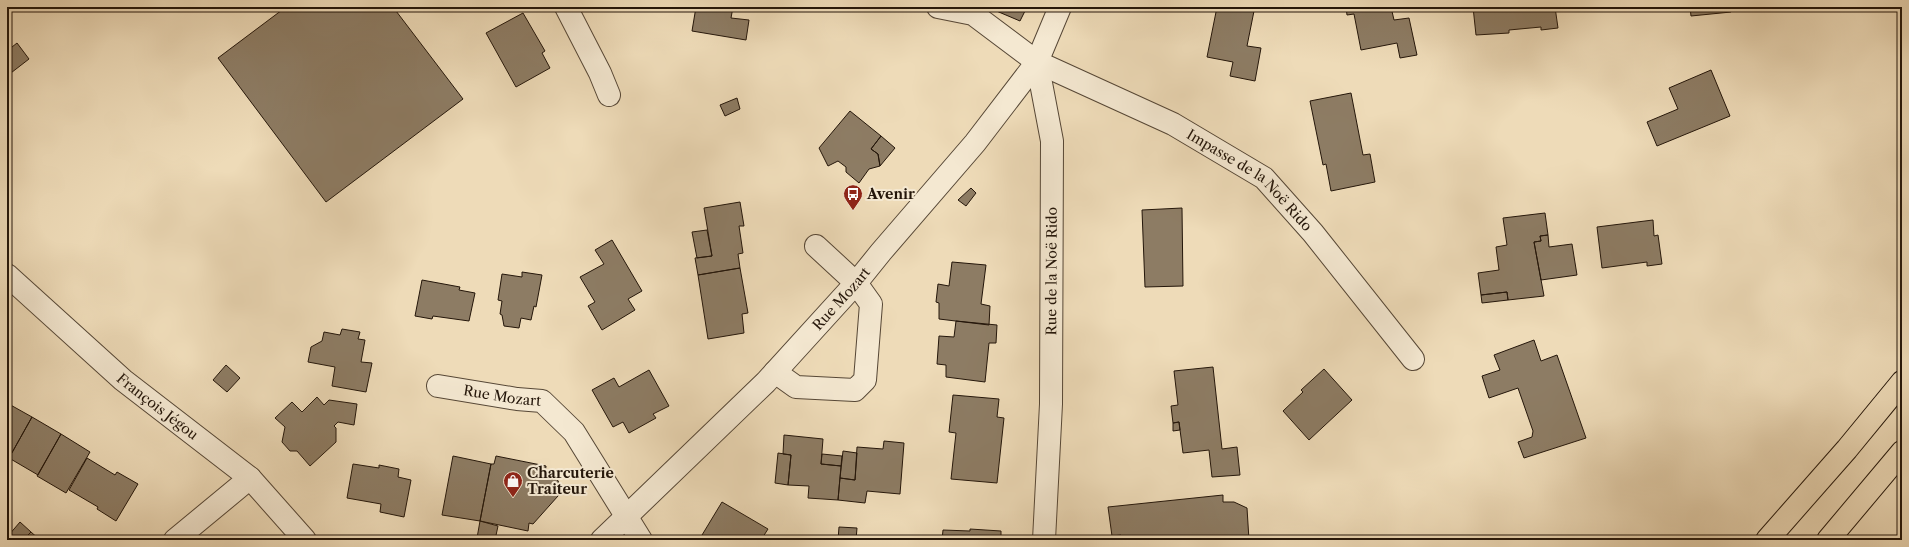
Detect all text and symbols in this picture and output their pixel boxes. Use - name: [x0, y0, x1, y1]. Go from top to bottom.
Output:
- street label: Impasse de la Noë Rido: [1184, 125, 1316, 235]
- bus stop icon: Avenir: [842, 183, 864, 211]
- place label: Avenir: [866, 185, 915, 203]
- street label: Rue de la Noë Rido: [1042, 207, 1061, 336]
- street label: Rue Mozart: [809, 264, 874, 334]
- street label: François Jégou: [113, 370, 202, 444]
- street label: Rue Mozart: [462, 381, 542, 410]
- place label: Charcuterie Traiteur: [527, 464, 614, 498]
- shop icon: Charcuterie Traiteur: [502, 470, 524, 498]

